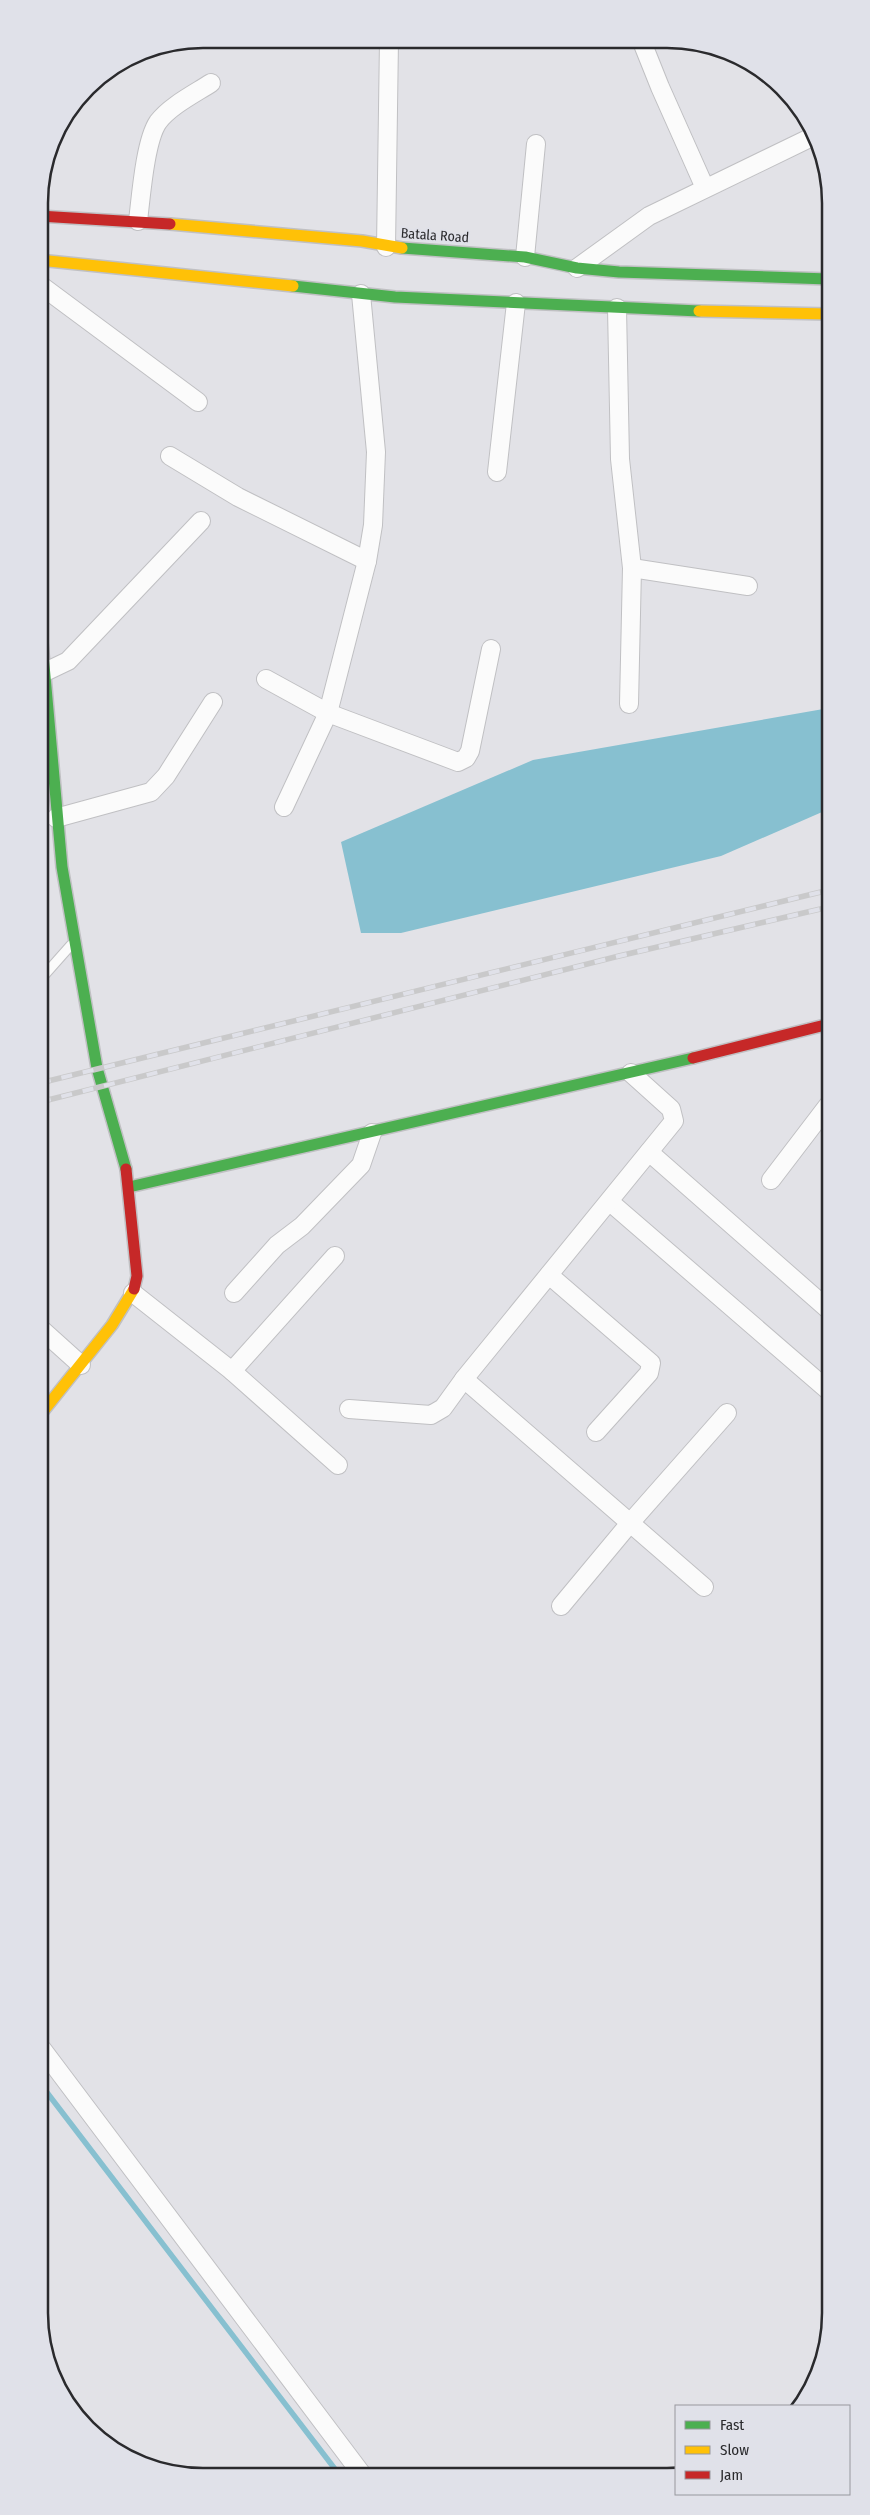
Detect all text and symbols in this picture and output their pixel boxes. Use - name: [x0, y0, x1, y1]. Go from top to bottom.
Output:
- street label: Batala Road: [400, 225, 470, 246]
- legend: [675, 2405, 850, 2495]
- text: Fast: [720, 2416, 744, 2434]
- text: Slow: [720, 2441, 749, 2459]
- text: Jam: [720, 2466, 743, 2484]

